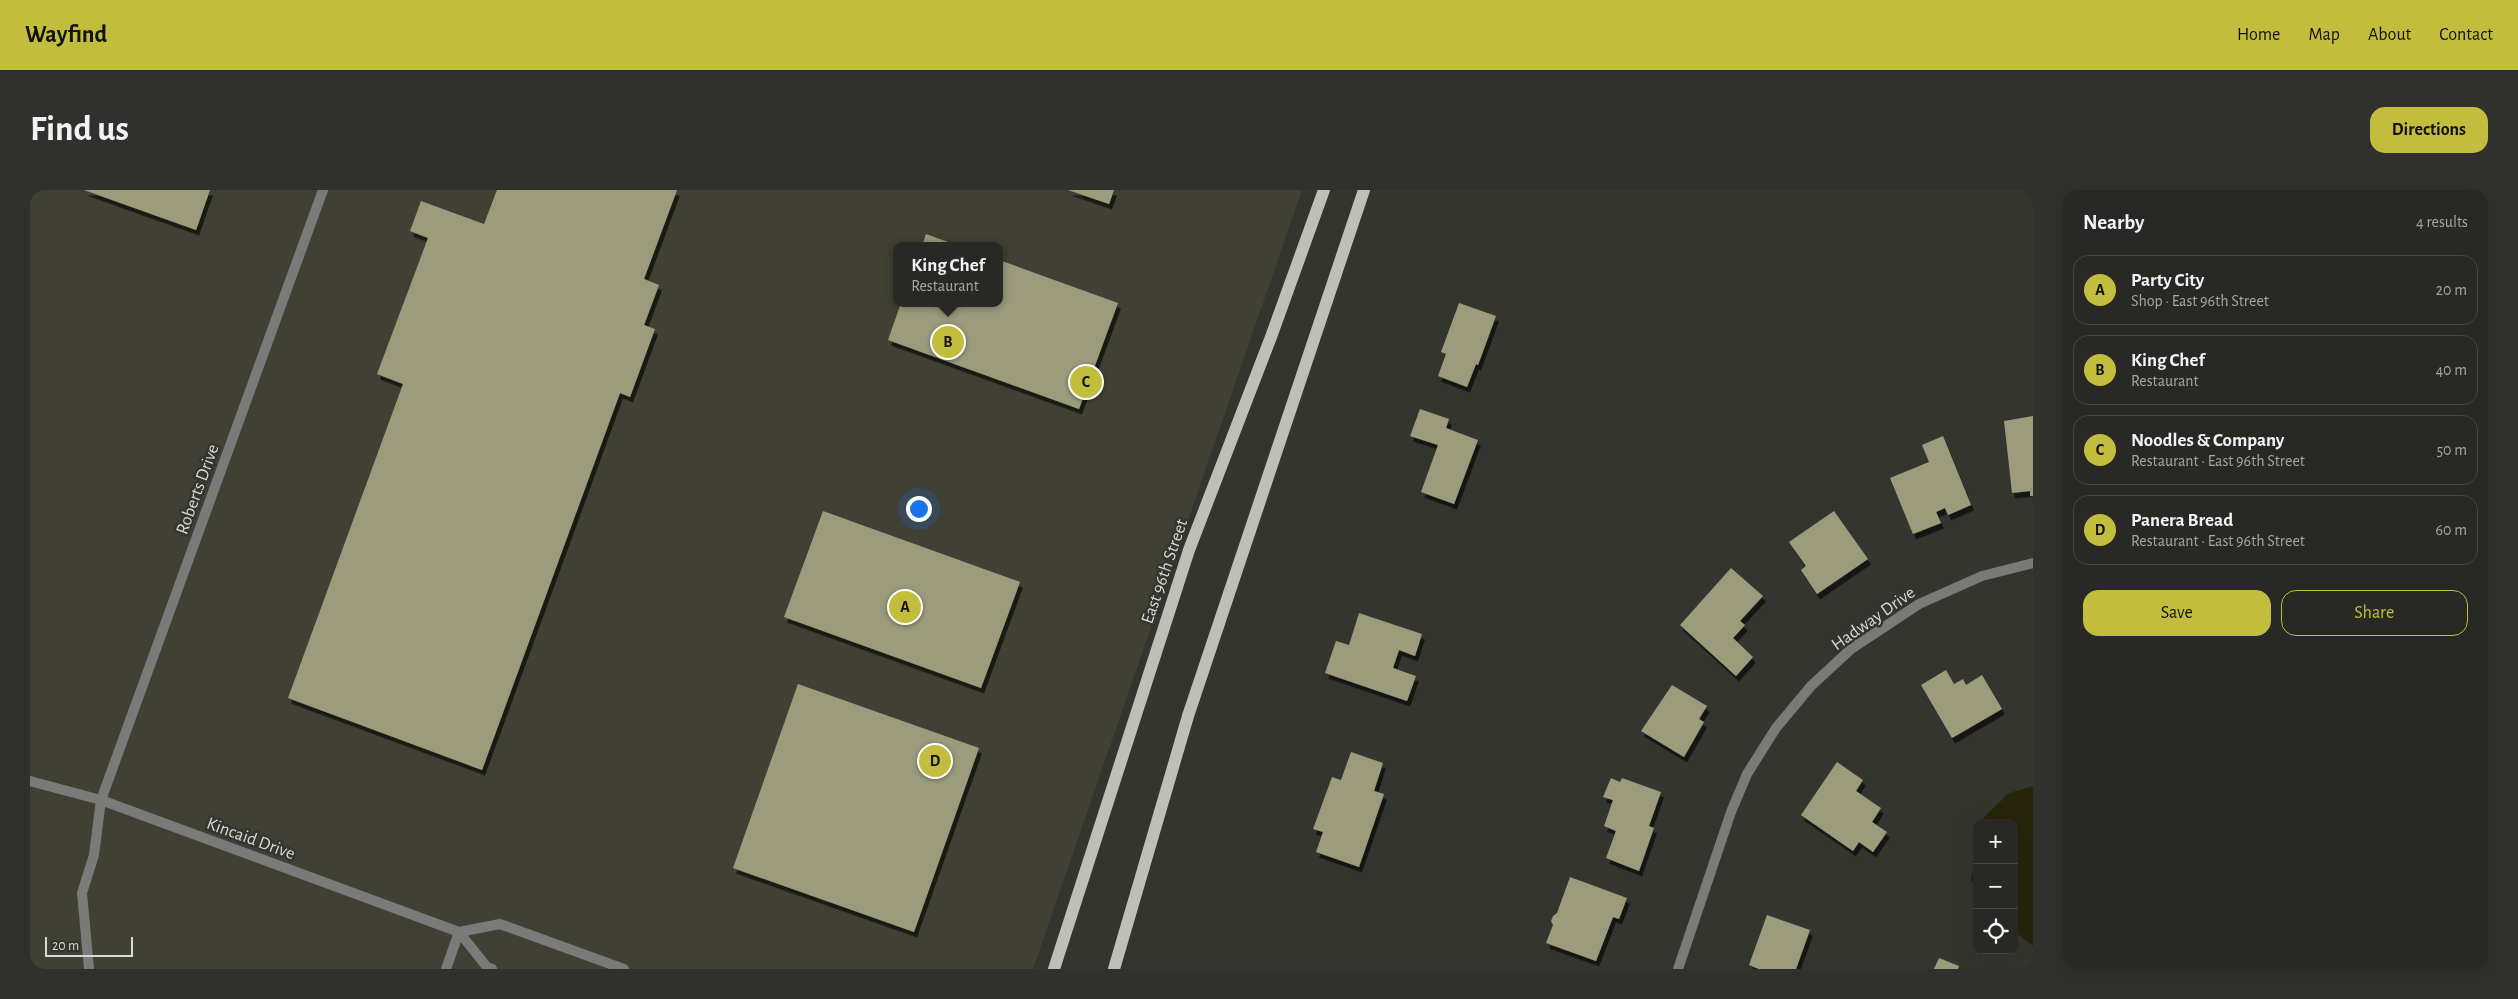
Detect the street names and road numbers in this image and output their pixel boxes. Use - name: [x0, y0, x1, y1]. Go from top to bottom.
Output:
- street label: Roberts Drive: [173, 442, 223, 537]
- street label: East 96th Street: [1139, 516, 1191, 626]
- street label: Hadway Drive: [1828, 583, 1919, 654]
- street label: Kincaid Drive: [204, 815, 297, 863]

